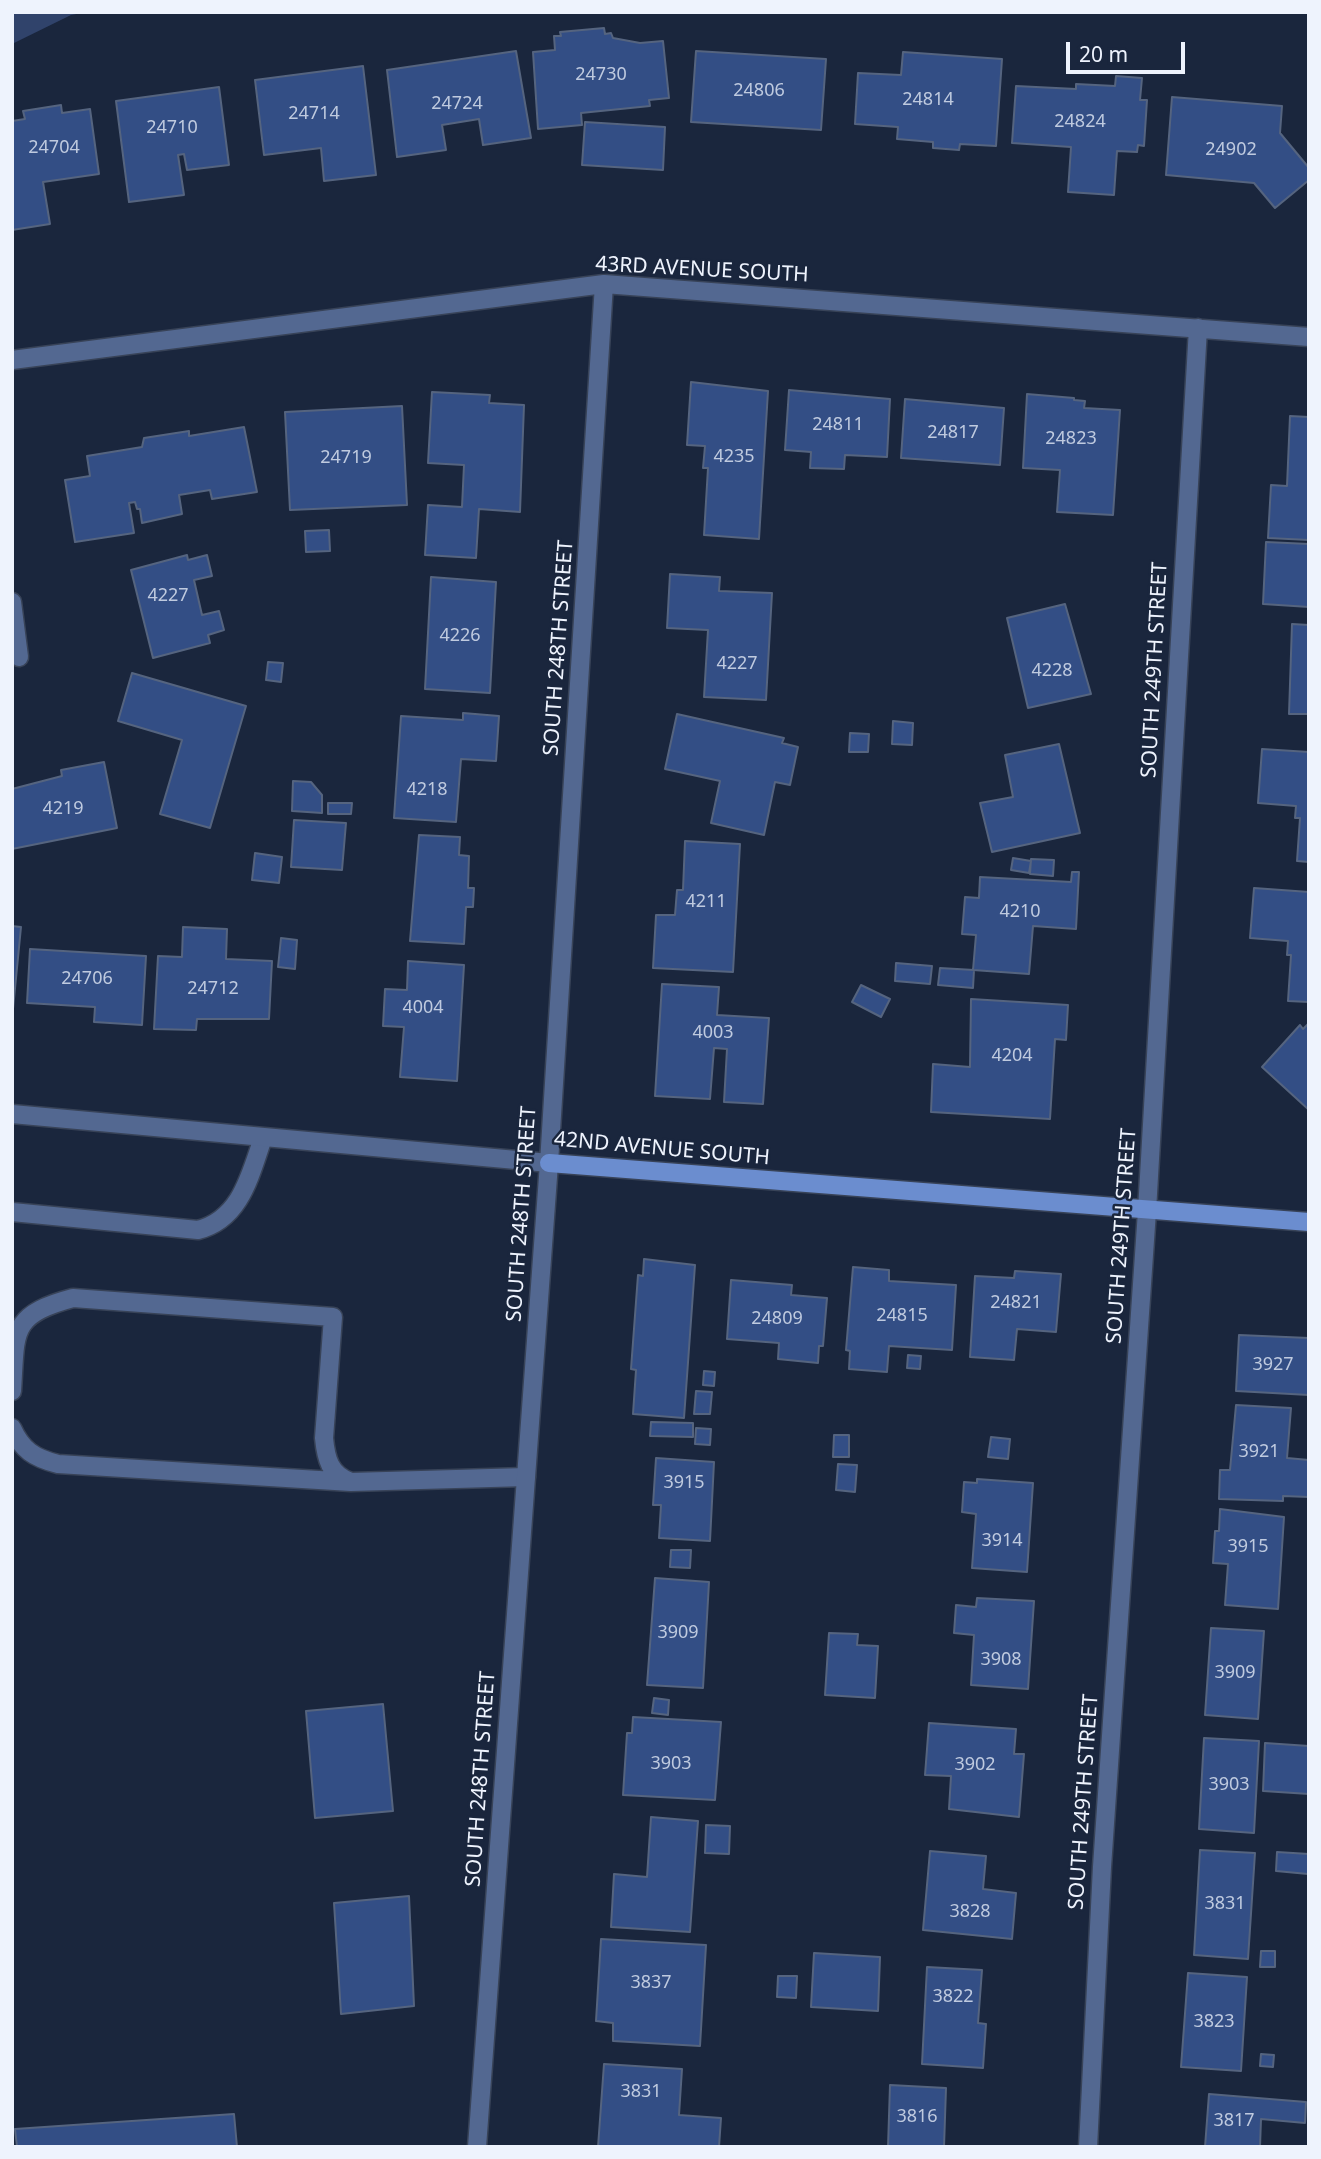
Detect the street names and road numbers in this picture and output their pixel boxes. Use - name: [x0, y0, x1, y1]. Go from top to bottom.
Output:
- street label: 43RD AVENUE SOUTH: [595, 252, 809, 288]
- street label: SOUTH 248TH STREET: [539, 539, 579, 757]
- street label: SOUTH 249TH STREET: [1137, 561, 1173, 779]
- street label: SOUTH 248TH STREET: [502, 1105, 542, 1323]
- street label: 42ND AVENUE SOUTH: [553, 1127, 771, 1171]
- street label: SOUTH 249TH STREET: [1102, 1127, 1142, 1345]
- street label: SOUTH 248TH STREET: [461, 1670, 501, 1888]
- street label: SOUTH 249TH STREET: [1064, 1693, 1104, 1911]

